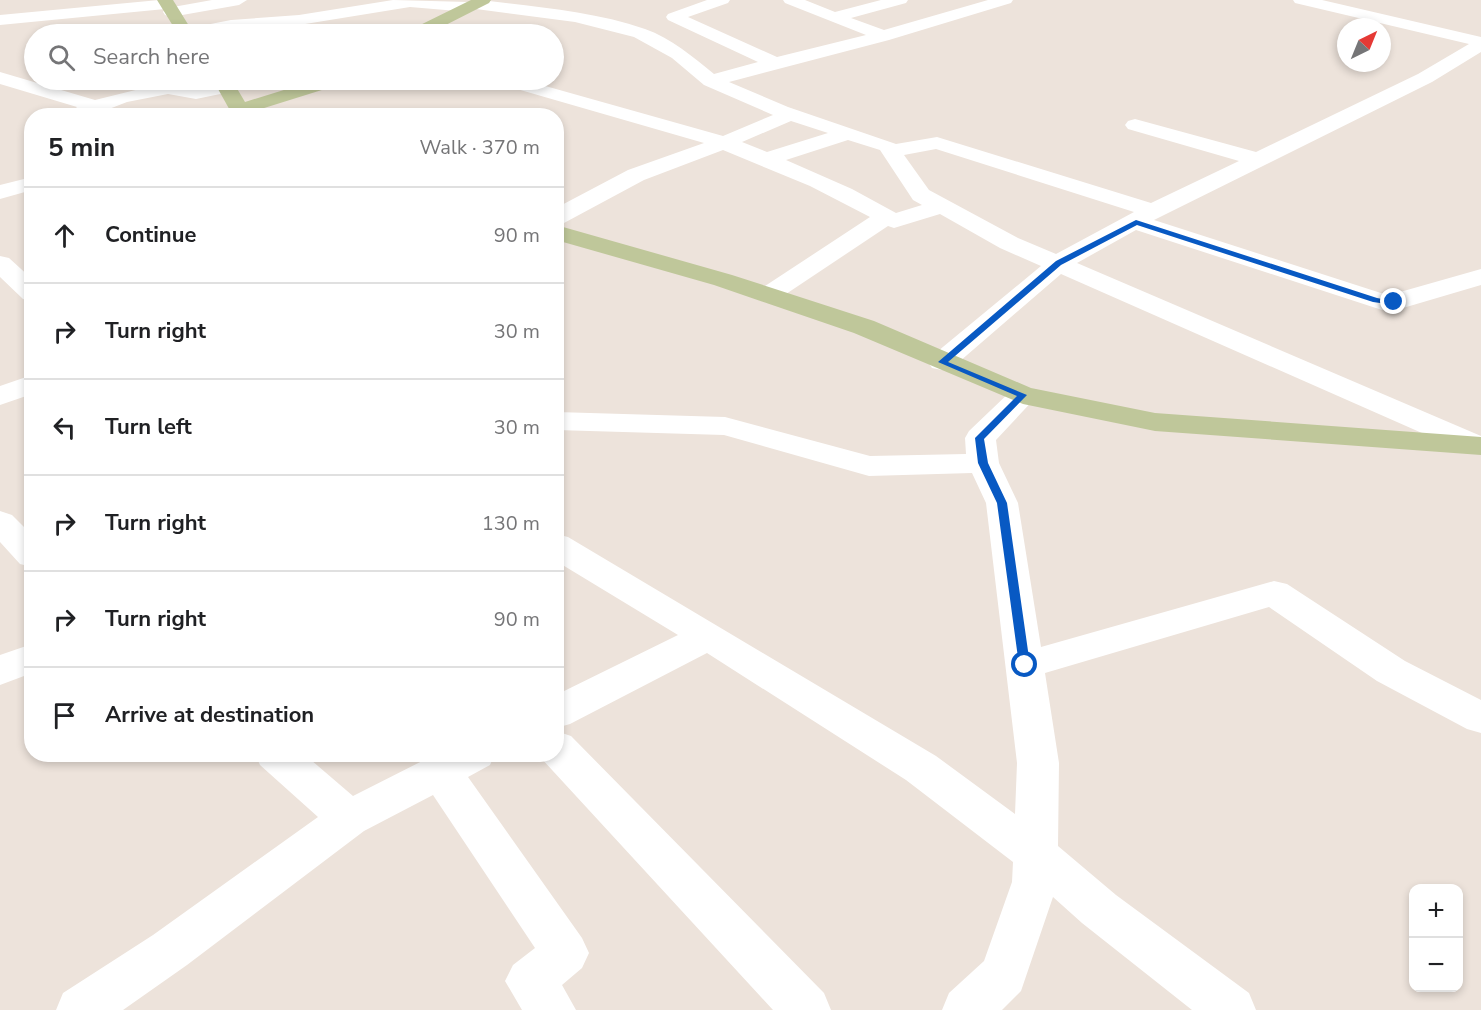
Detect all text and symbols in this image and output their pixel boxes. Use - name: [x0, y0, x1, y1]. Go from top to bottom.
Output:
- north arrow: [1337, 18, 1391, 72]
- search box: [24, 24, 564, 90]
- icon: search: [45, 41, 78, 74]
- text: Search here: [93, 42, 210, 72]
- text: 5 min: [48, 130, 115, 165]
- text: Walk · 370 m: [420, 134, 540, 161]
- icon: ahead: [48, 219, 81, 252]
- text: Continue: [105, 220, 196, 250]
- text: 90 m: [494, 222, 540, 249]
- route end: [1380, 288, 1406, 314]
- icon: right: [48, 315, 81, 348]
- text: Turn right: [105, 316, 206, 346]
- text: 30 m: [494, 318, 540, 345]
- icon: left: [48, 411, 81, 444]
- text: Turn left: [105, 412, 192, 442]
- text: 30 m: [494, 414, 540, 441]
- icon: right: [48, 507, 81, 540]
- text: Turn right: [105, 508, 206, 538]
- text: 130 m: [482, 510, 540, 537]
- icon: right: [48, 603, 81, 636]
- text: Turn right: [105, 604, 206, 634]
- text: 90 m: [494, 606, 540, 633]
- route start: [1011, 651, 1037, 677]
- icon: arrive: [48, 699, 81, 732]
- text: Arrive at destination: [105, 700, 314, 730]
- map controls: [1409, 884, 1463, 992]
- button: +: [1409, 884, 1463, 938]
- button: −: [1409, 938, 1463, 992]

